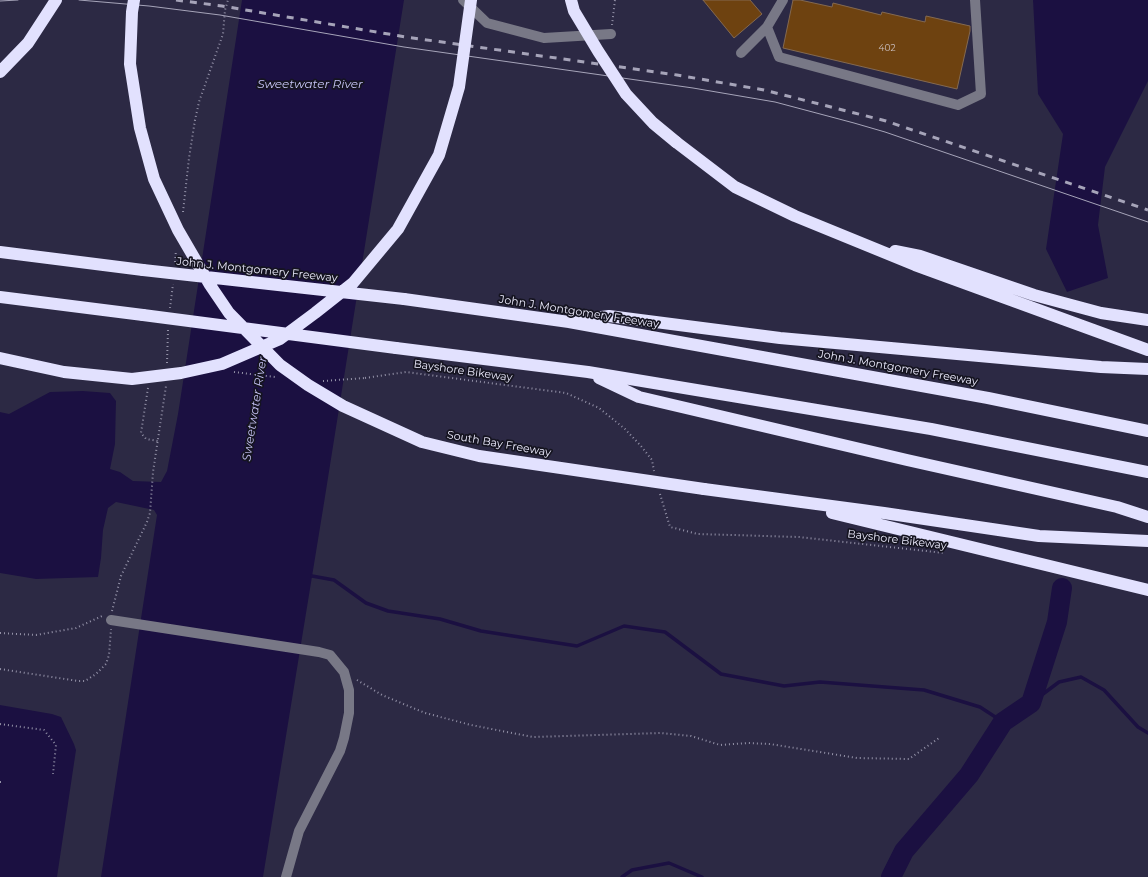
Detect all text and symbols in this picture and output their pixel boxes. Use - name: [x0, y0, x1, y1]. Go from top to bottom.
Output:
- house number: 402: [878, 43, 896, 53]
- water label: Sweetwater River: [257, 77, 363, 91]
- street label: John J. Montgomery Freeway: [176, 255, 338, 285]
- street label: John J. Montgomery Freeway: [498, 293, 660, 331]
- street label: John J. Montgomery Freeway: [817, 347, 979, 389]
- water label: Sweetwater River: [240, 356, 270, 462]
- street label: Bayshore Bikeway: [413, 358, 513, 384]
- street label: South Bay Freeway: [446, 428, 552, 460]
- street label: Bayshore Bikeway: [847, 527, 947, 553]

